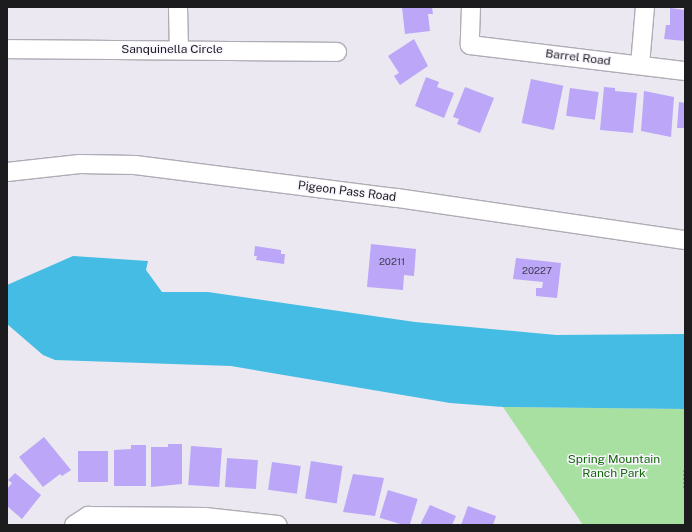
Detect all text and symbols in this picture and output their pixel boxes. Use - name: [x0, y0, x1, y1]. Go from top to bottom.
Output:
- street label: Sanquinella Circle: [121, 43, 223, 57]
- street label: Barrel Road: [544, 47, 612, 69]
- street label: Pigeon Pass Road: [297, 179, 397, 205]
- house number: 20211: [379, 256, 405, 268]
- house number: 20227: [522, 265, 552, 277]
- park label: Spring Mountain Ranch Park: [568, 453, 660, 481]

